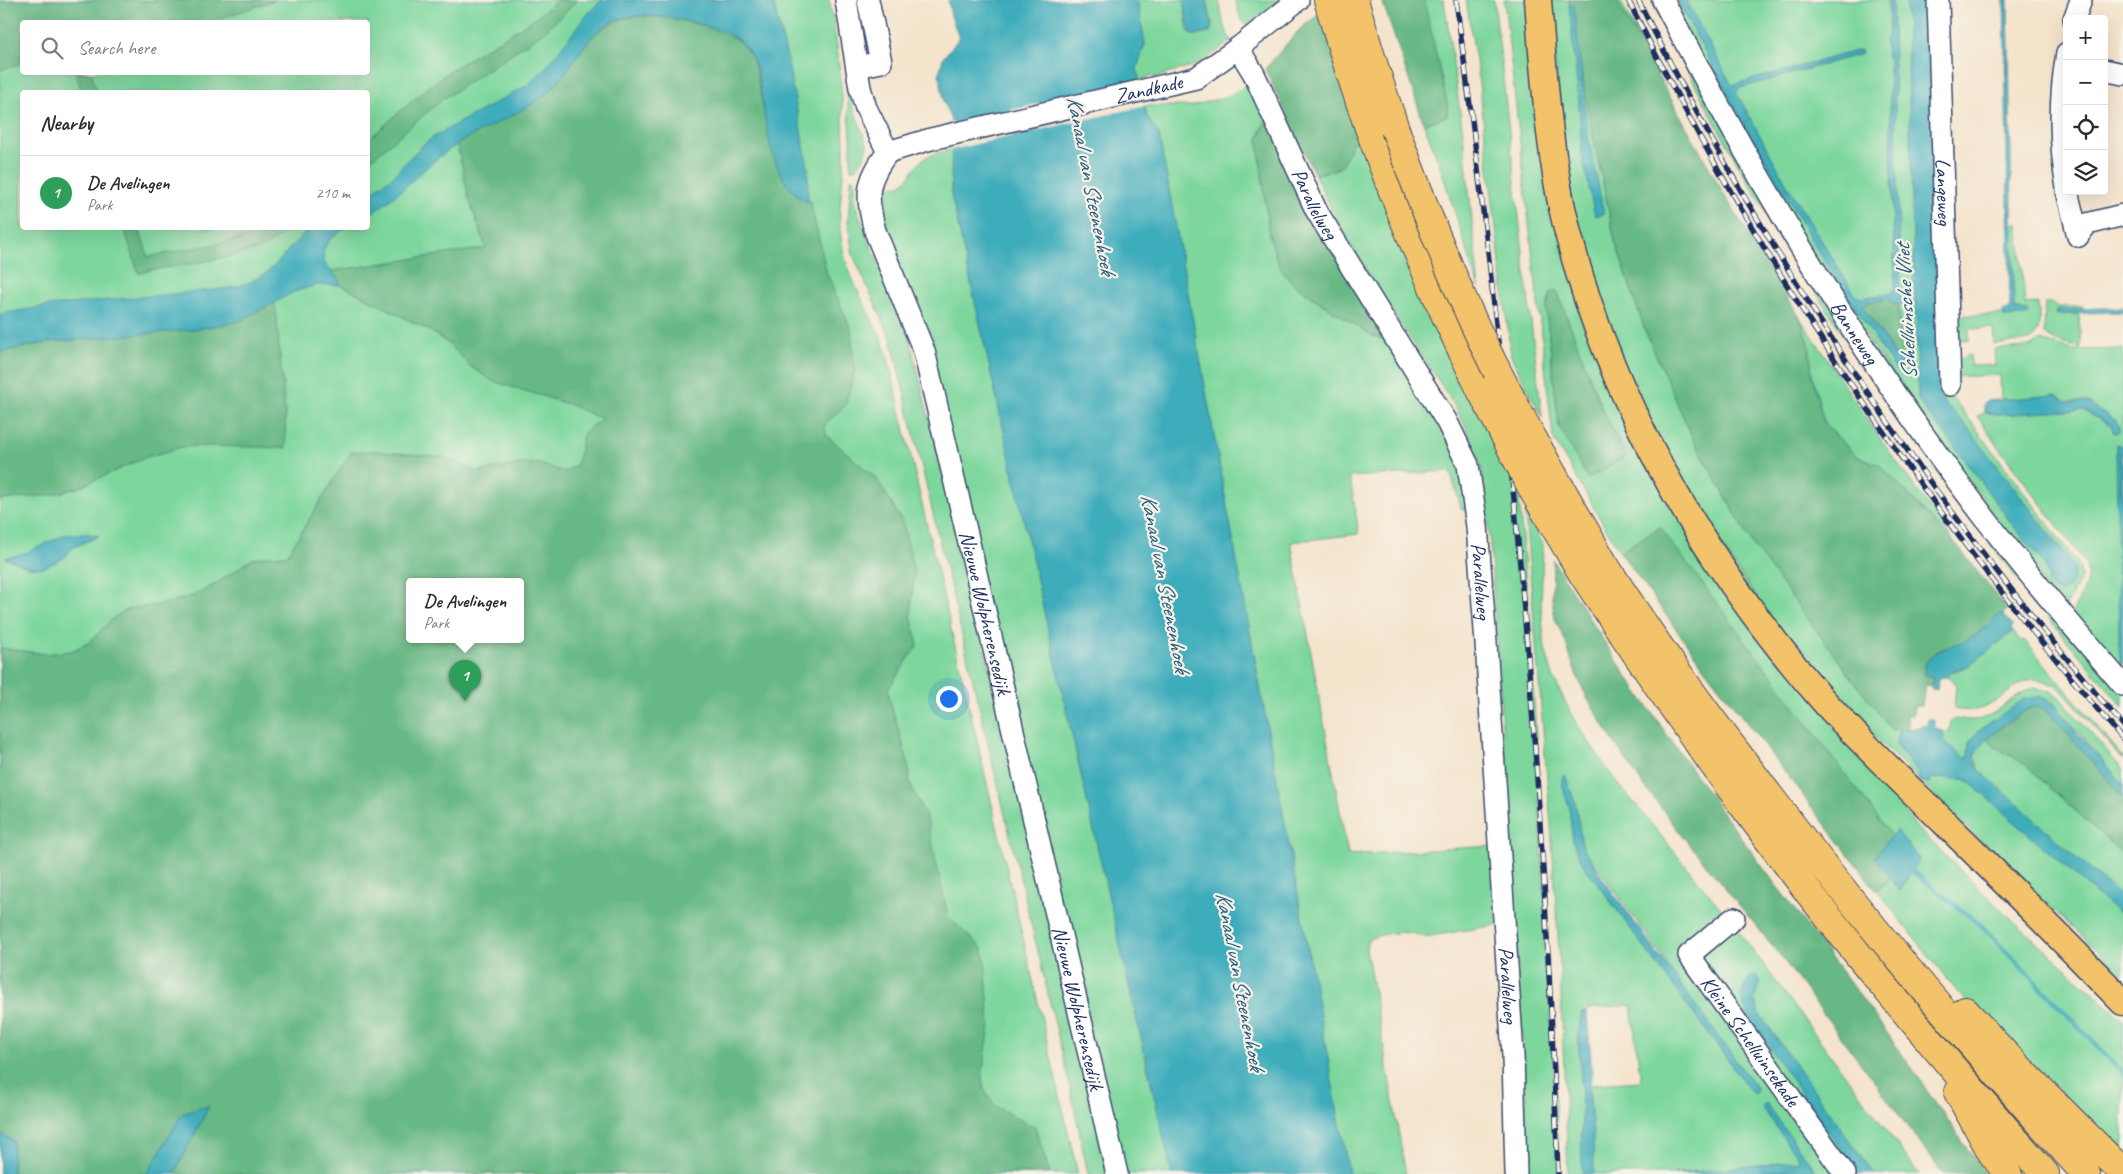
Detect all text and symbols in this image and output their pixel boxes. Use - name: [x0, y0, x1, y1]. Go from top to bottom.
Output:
- map controls: [2063, 15, 2108, 195]
- button: +: [2063, 15, 2108, 60]
- search box: [20, 20, 370, 75]
- icon: search: [38, 34, 66, 62]
- text: Search here: [78, 36, 155, 60]
- button: −: [2063, 60, 2108, 105]
- street label: Zandkade: [1112, 68, 1186, 109]
- water label: Kanaal van Steenenhoek: [1060, 94, 1123, 280]
- button: locate: [2063, 105, 2108, 150]
- text: Nearby: [40, 110, 93, 136]
- button: layers: [2063, 150, 2108, 195]
- street label: Langeweg: [1930, 158, 1958, 227]
- street label: Parallelweg: [1286, 164, 1345, 246]
- text: De Avelingen: [87, 171, 169, 195]
- text: 1: [52, 183, 60, 203]
- text: 210 m: [316, 183, 350, 203]
- text: Park: [87, 195, 112, 215]
- water label: Schelluinsche Vliet: [1888, 239, 1924, 380]
- street label: Banneweg: [1824, 296, 1886, 371]
- water label: Kanaal van Steenenhoek: [1134, 492, 1197, 678]
- street label: Nieuwe Wolpherensedijk: [954, 528, 1018, 699]
- street label: Parallelweg: [1465, 542, 1497, 622]
- popup: [406, 578, 524, 643]
- text: De Avelingen: [424, 589, 506, 613]
- text: Park: [424, 613, 449, 633]
- pin: 1: [449, 660, 481, 701]
- your location: [936, 686, 962, 712]
- water label: Kanaal van Steenenhoek: [1209, 890, 1272, 1076]
- street label: Nieuwe Wolpherensedijk: [1046, 924, 1110, 1095]
- street label: Parallelweg: [1493, 946, 1524, 1026]
- street label: Kleine Schelluinsekade: [1695, 971, 1806, 1113]

